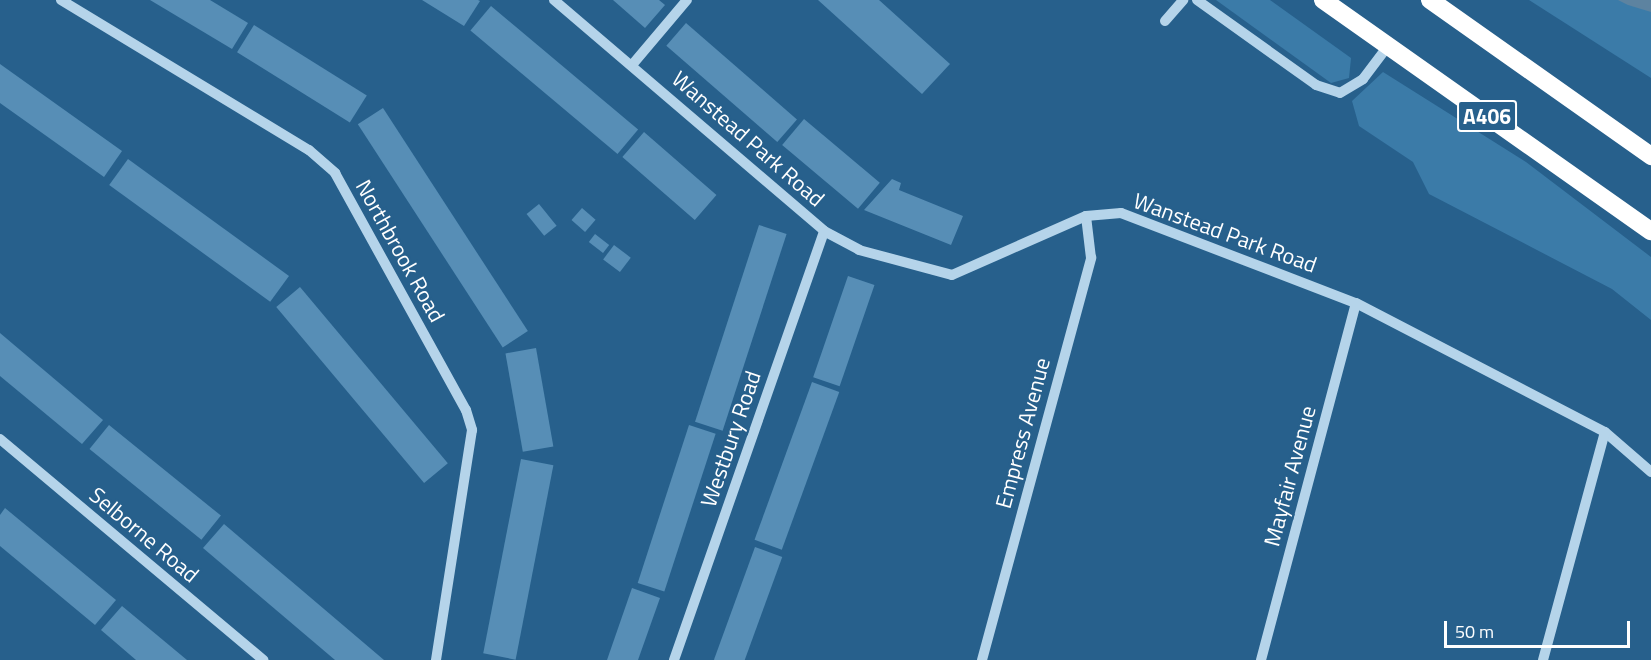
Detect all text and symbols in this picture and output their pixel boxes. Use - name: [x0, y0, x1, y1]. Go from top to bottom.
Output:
- street label: Wanstead Park Road: [666, 66, 830, 212]
- road number: A406: [1457, 98, 1517, 134]
- street label: Northbrook Road: [350, 175, 450, 327]
- street label: Wanstead Park Road: [1130, 188, 1320, 278]
- street label: Empress Avenue: [990, 355, 1056, 511]
- street label: Westbury Road: [695, 368, 767, 510]
- street label: Mayfair Avenue: [1259, 403, 1321, 549]
- street label: Selborne Road: [84, 482, 204, 588]
- scale bar: [1447, 609, 1633, 647]
- text: 50 m: [1455, 618, 1494, 645]

